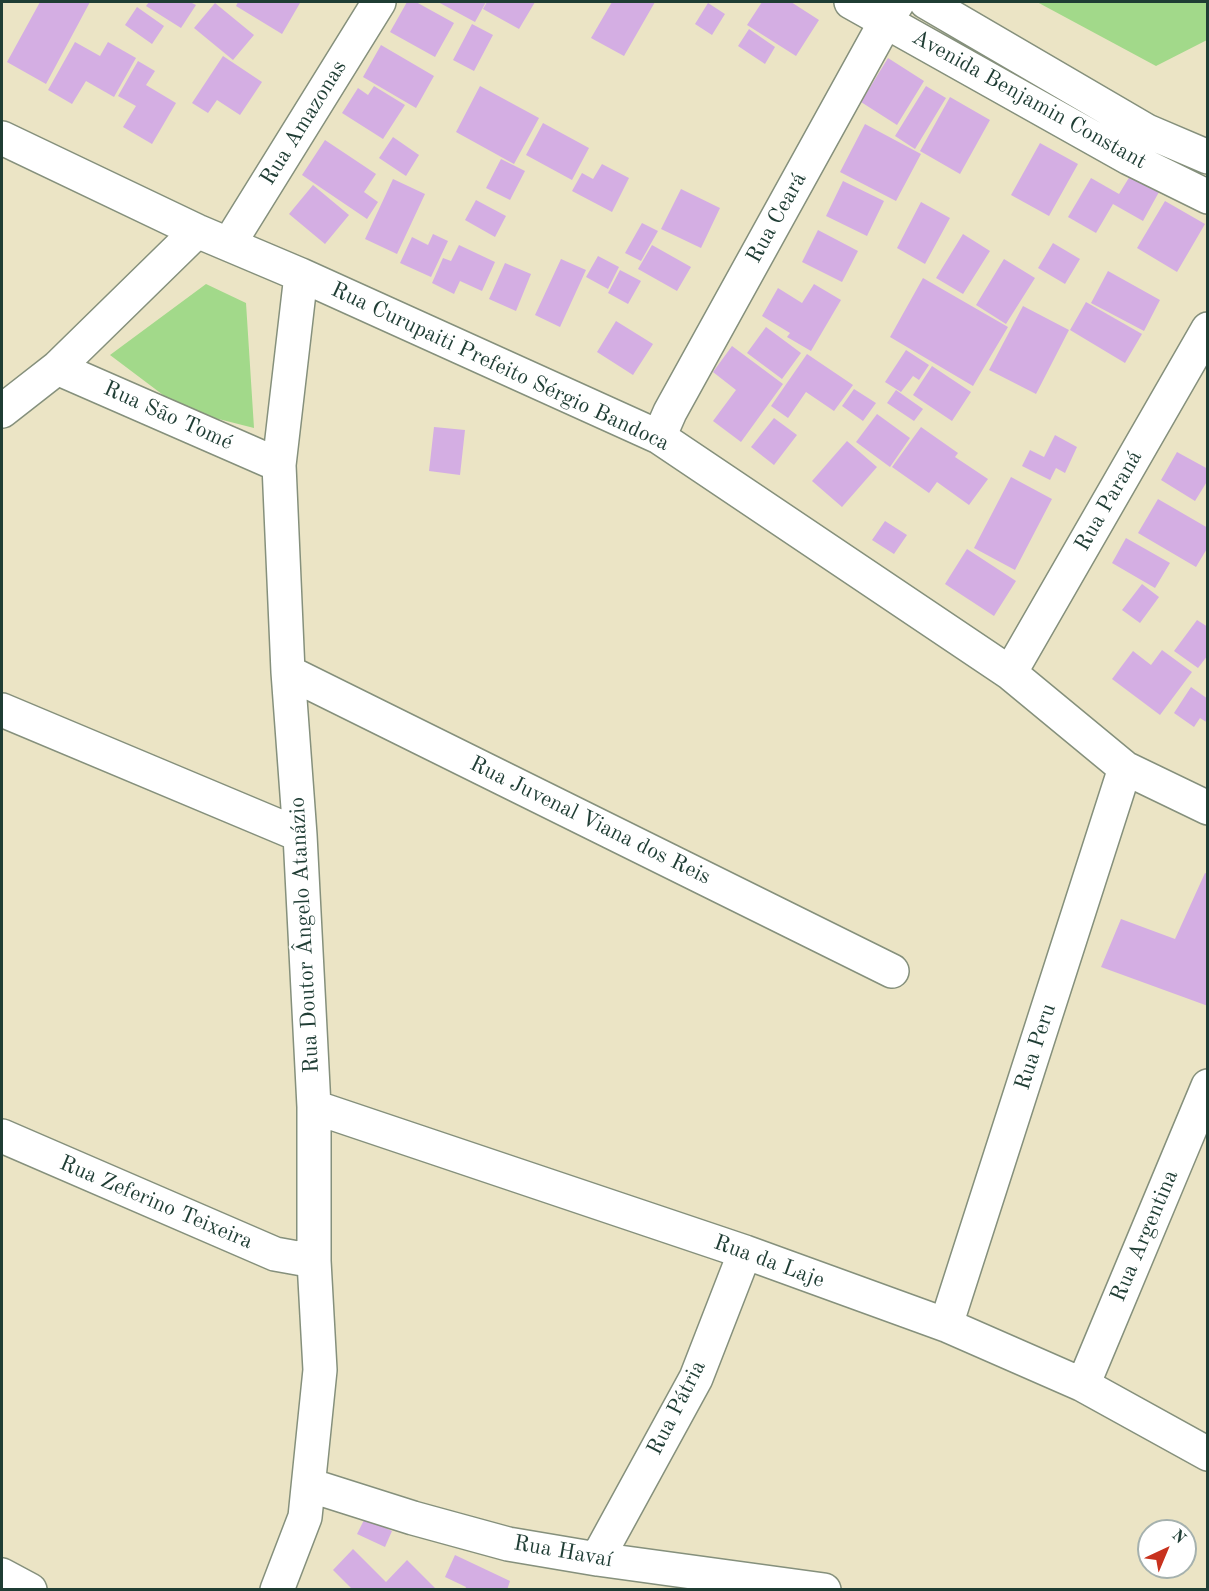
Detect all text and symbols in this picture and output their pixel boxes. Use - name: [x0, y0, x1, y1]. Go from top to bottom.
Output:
- street label: Avenida Benjamin Constant: [907, 24, 1151, 176]
- street label: Rua Amazonas: [255, 56, 353, 190]
- street label: Rua Ceará: [741, 168, 813, 268]
- street label: Rua Curupaiti Prefeito Sérgio Bandoca: [327, 277, 673, 457]
- street label: Rua São Tomé: [99, 376, 237, 456]
- street label: Rua Paraná: [1070, 446, 1148, 556]
- street label: Rua Juvenal Viana dos Reis: [465, 751, 715, 891]
- street label: Rua Doutor Ângelo Atanázio: [285, 796, 325, 1074]
- street label: Rua Peru: [1010, 1000, 1062, 1094]
- street label: Rua Zeferino Teixeira: [55, 1150, 257, 1256]
- street label: Rua Argentina: [1105, 1166, 1185, 1306]
- street label: Rua da Laje: [710, 1230, 828, 1294]
- street label: Rua Pátria: [642, 1356, 712, 1460]
- north arrow: [1137, 1519, 1197, 1579]
- text: N: [1168, 1527, 1188, 1547]
- street label: Rua Havaí: [512, 1530, 614, 1574]

